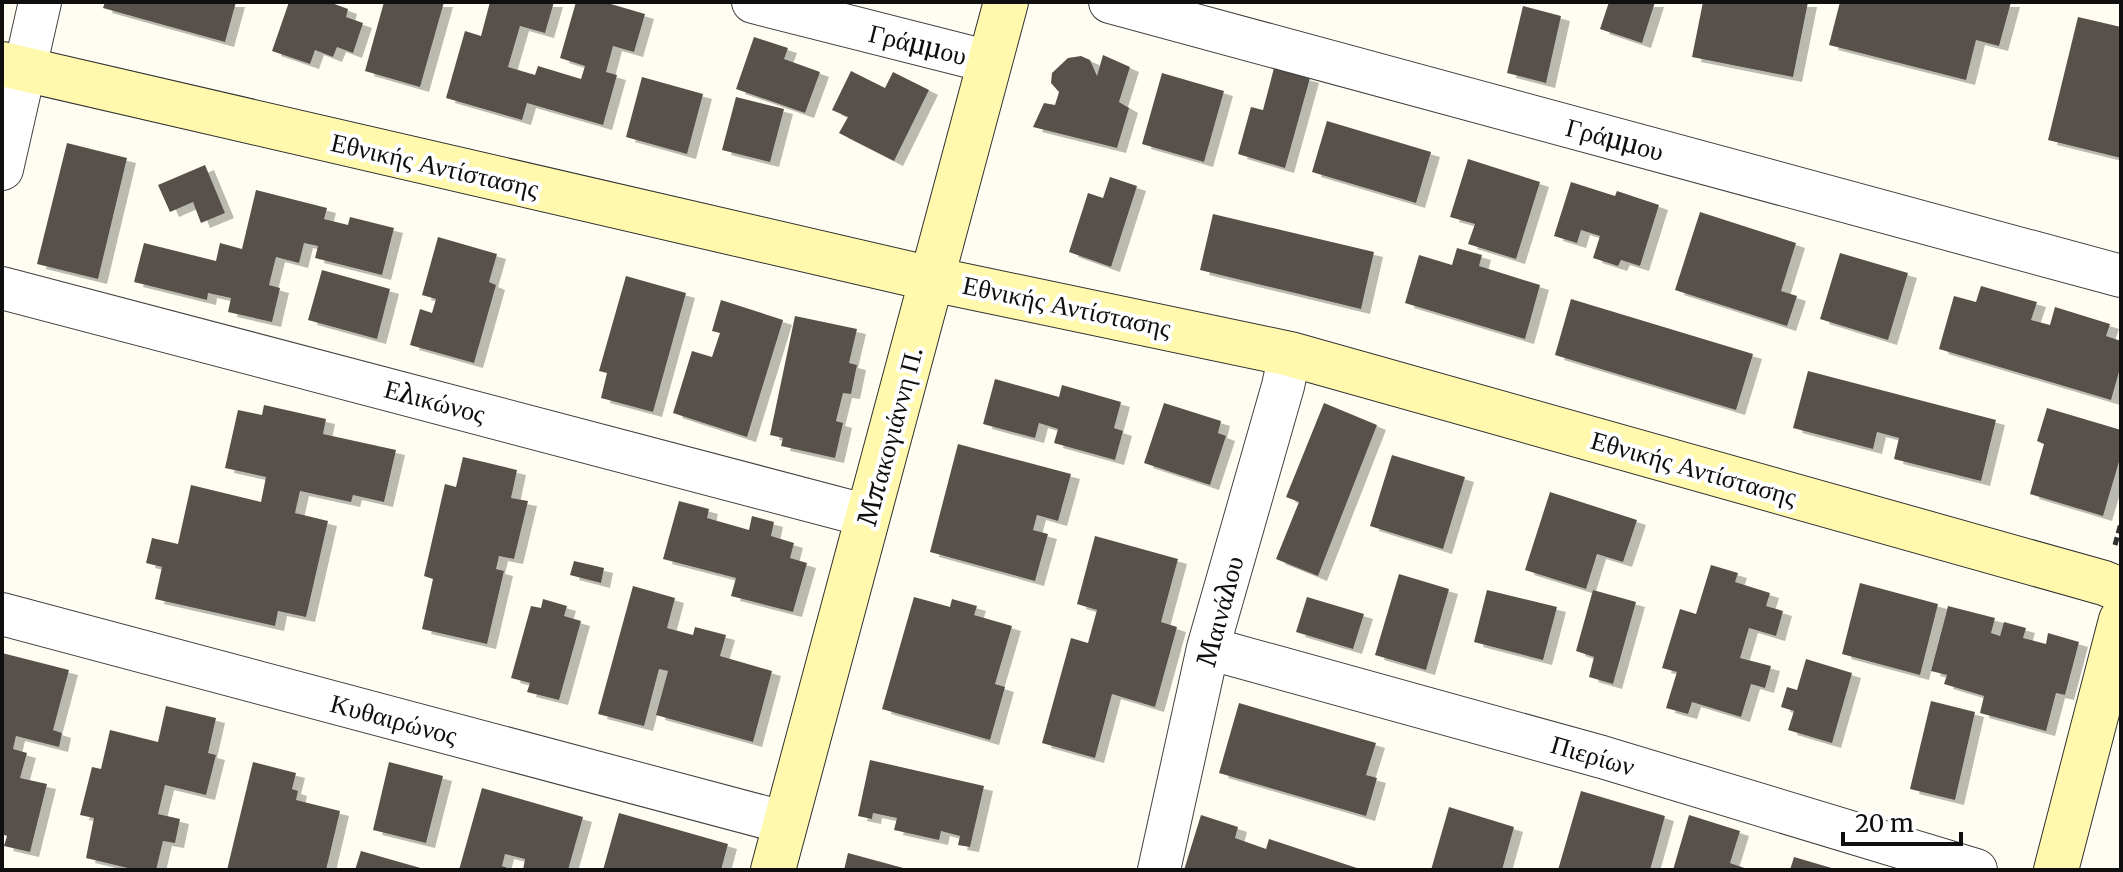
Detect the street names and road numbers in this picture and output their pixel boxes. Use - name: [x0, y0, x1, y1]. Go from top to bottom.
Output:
- street label: Γράμμου: [866, 16, 970, 72]
- street label: Γράμμου: [1563, 110, 1667, 168]
- street label: Εθνικής Αντίστασης: [328, 125, 543, 205]
- street label: Εθνικής Αντίστασης: [960, 268, 1175, 344]
- street label: Μπακογιάννη Π.: [850, 343, 930, 529]
- street label: Ελικώνος: [381, 372, 490, 430]
- street label: Εθνικής Αντίστασης: [1587, 423, 1801, 513]
- street label: Μαινάλου: [1189, 552, 1251, 670]
- street label: Κυθαιρώνος: [327, 686, 462, 752]
- street label: Πιερίων: [1547, 727, 1639, 783]

